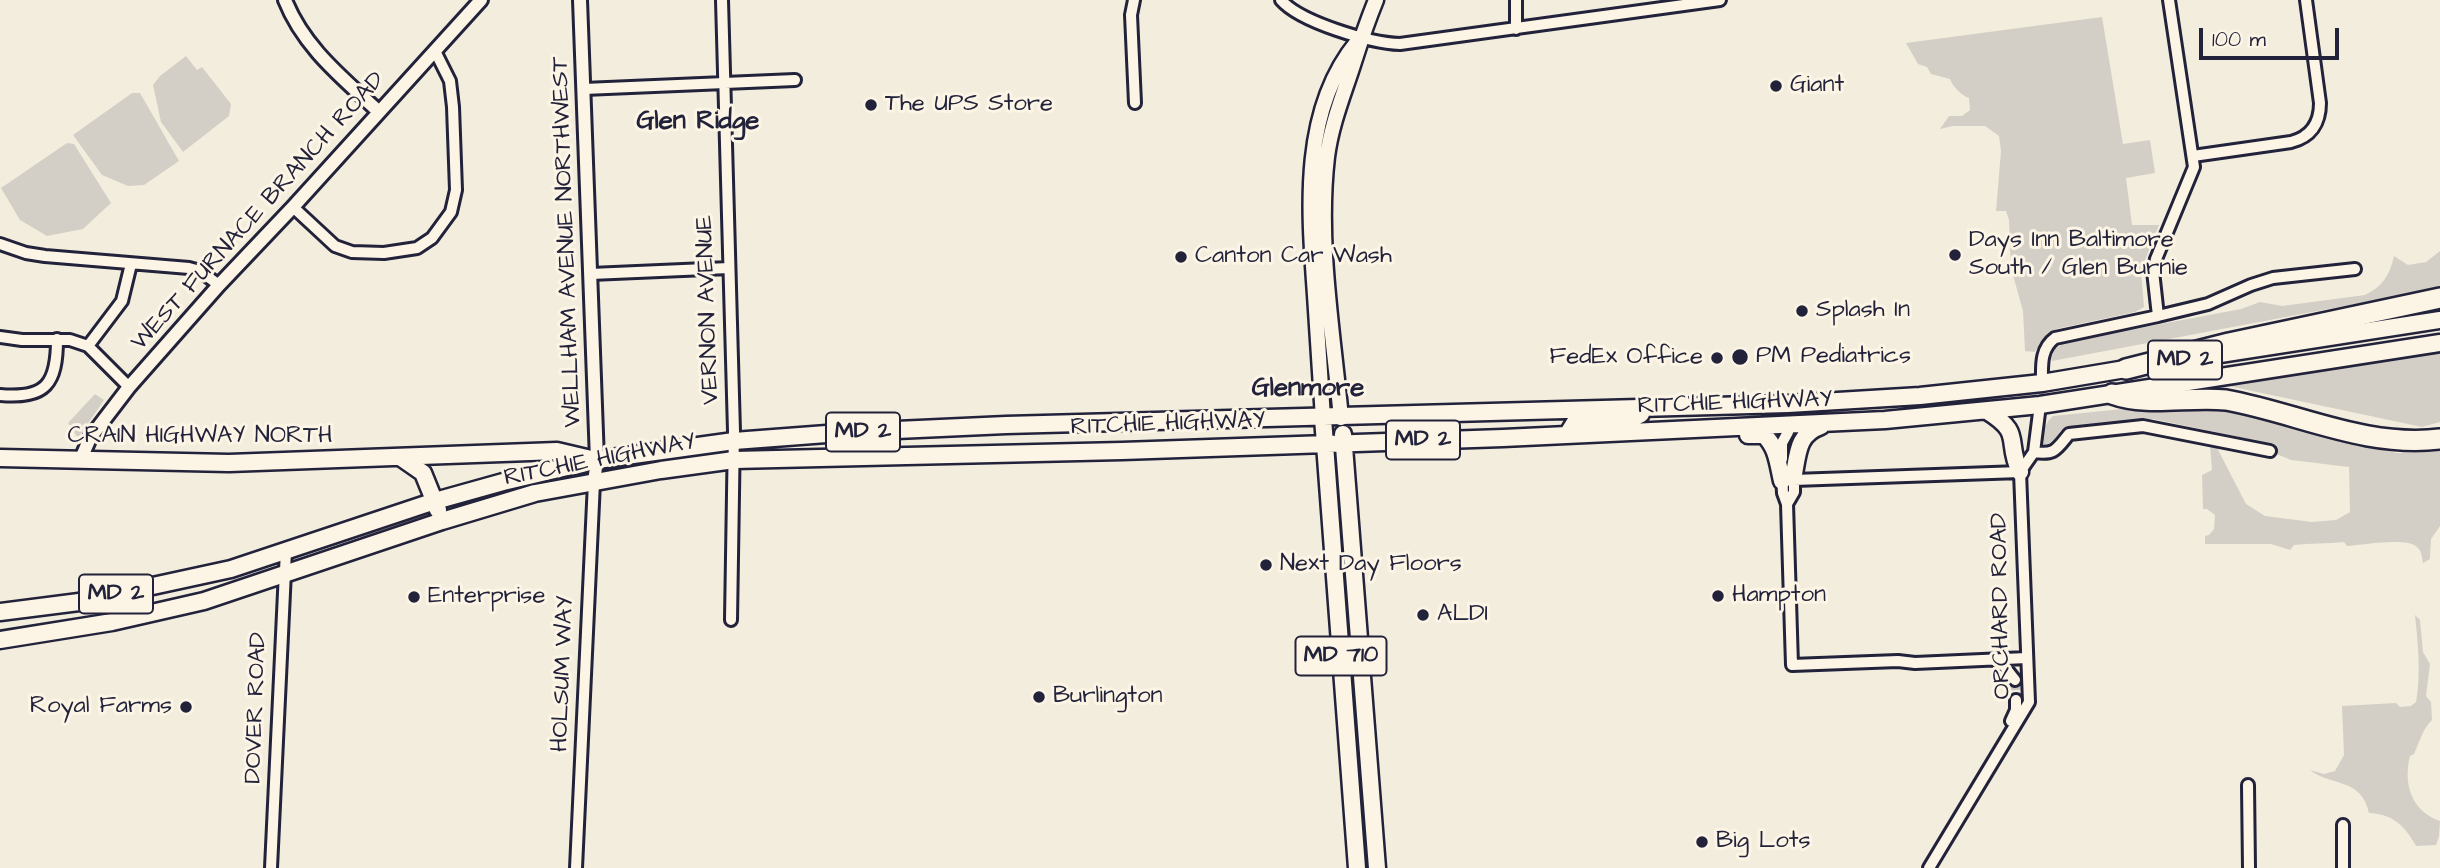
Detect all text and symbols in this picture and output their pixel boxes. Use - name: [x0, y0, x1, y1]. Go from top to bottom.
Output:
- scale bar: [2202, 14, 2342, 58]
- text: 100 m: [2212, 25, 2266, 54]
- street label: WELLHAM AVENUE NORTHWEST: [547, 56, 589, 428]
- street label: WEST FURNACE BRANCH ROAD: [126, 67, 392, 357]
- place label: Giant: [1790, 72, 1844, 100]
- marker: Giant: [1768, 78, 1784, 94]
- place label: The UPS Store: [885, 91, 1053, 119]
- marker: The UPS Store: [863, 97, 879, 113]
- district label: Glen Ridge: [637, 107, 759, 139]
- street label: VERNON AVENUE: [691, 215, 727, 405]
- place label: Days Inn Baltimore South / Glen Burnie: [1969, 227, 2188, 283]
- place label: Canton Car Wash: [1195, 243, 1392, 271]
- marker: Days Inn Baltimore South / Glen Burnie: [1947, 247, 1963, 263]
- marker: Canton Car Wash: [1173, 249, 1189, 265]
- place label: Splash In: [1816, 297, 1910, 325]
- marker: Splash In: [1794, 303, 1810, 319]
- road number: MD 2: [2148, 340, 2222, 380]
- place label: PM Pediatrics: [1756, 343, 1911, 371]
- place label: FedEx Office: [1550, 344, 1703, 372]
- marker: PM Pediatrics: [1730, 347, 1750, 367]
- marker: FedEx Office: [1709, 350, 1725, 366]
- district label: Glenmore: [1252, 374, 1364, 406]
- street label: RITCHIE HIGHWAY: [1637, 386, 1833, 422]
- street label: RITCHIE HIGHWAY: [1070, 407, 1266, 443]
- road number: MD 2: [826, 412, 900, 452]
- road number: MD 2: [1386, 420, 1460, 460]
- street label: CRAIN HIGHWAY NORTH: [67, 423, 333, 451]
- street label: RITCHIE HIGHWAY: [502, 428, 698, 494]
- street label: ORCHARD ROAD: [1986, 513, 2018, 699]
- place label: Next Day Floors: [1280, 551, 1462, 579]
- marker: Next Day Floors: [1258, 557, 1274, 573]
- road number: MD 2: [79, 574, 153, 614]
- place label: Hampton: [1732, 582, 1826, 610]
- place label: Enterprise: [428, 583, 545, 611]
- marker: Hampton: [1710, 588, 1726, 604]
- marker: Enterprise: [406, 589, 422, 605]
- street label: HOLSUM WAY: [547, 595, 581, 753]
- place label: ALDI: [1437, 601, 1488, 629]
- marker: ALDI: [1415, 607, 1431, 623]
- street label: DOVER ROAD: [240, 632, 274, 784]
- road number: MD 710: [1296, 636, 1386, 676]
- place label: Burlington: [1053, 683, 1162, 711]
- marker: Burlington: [1031, 689, 1047, 705]
- place label: Royal Farms: [30, 693, 172, 721]
- marker: Royal Farms: [178, 699, 194, 715]
- place label: Big Lots: [1716, 828, 1811, 856]
- marker: Big Lots: [1694, 834, 1710, 850]

